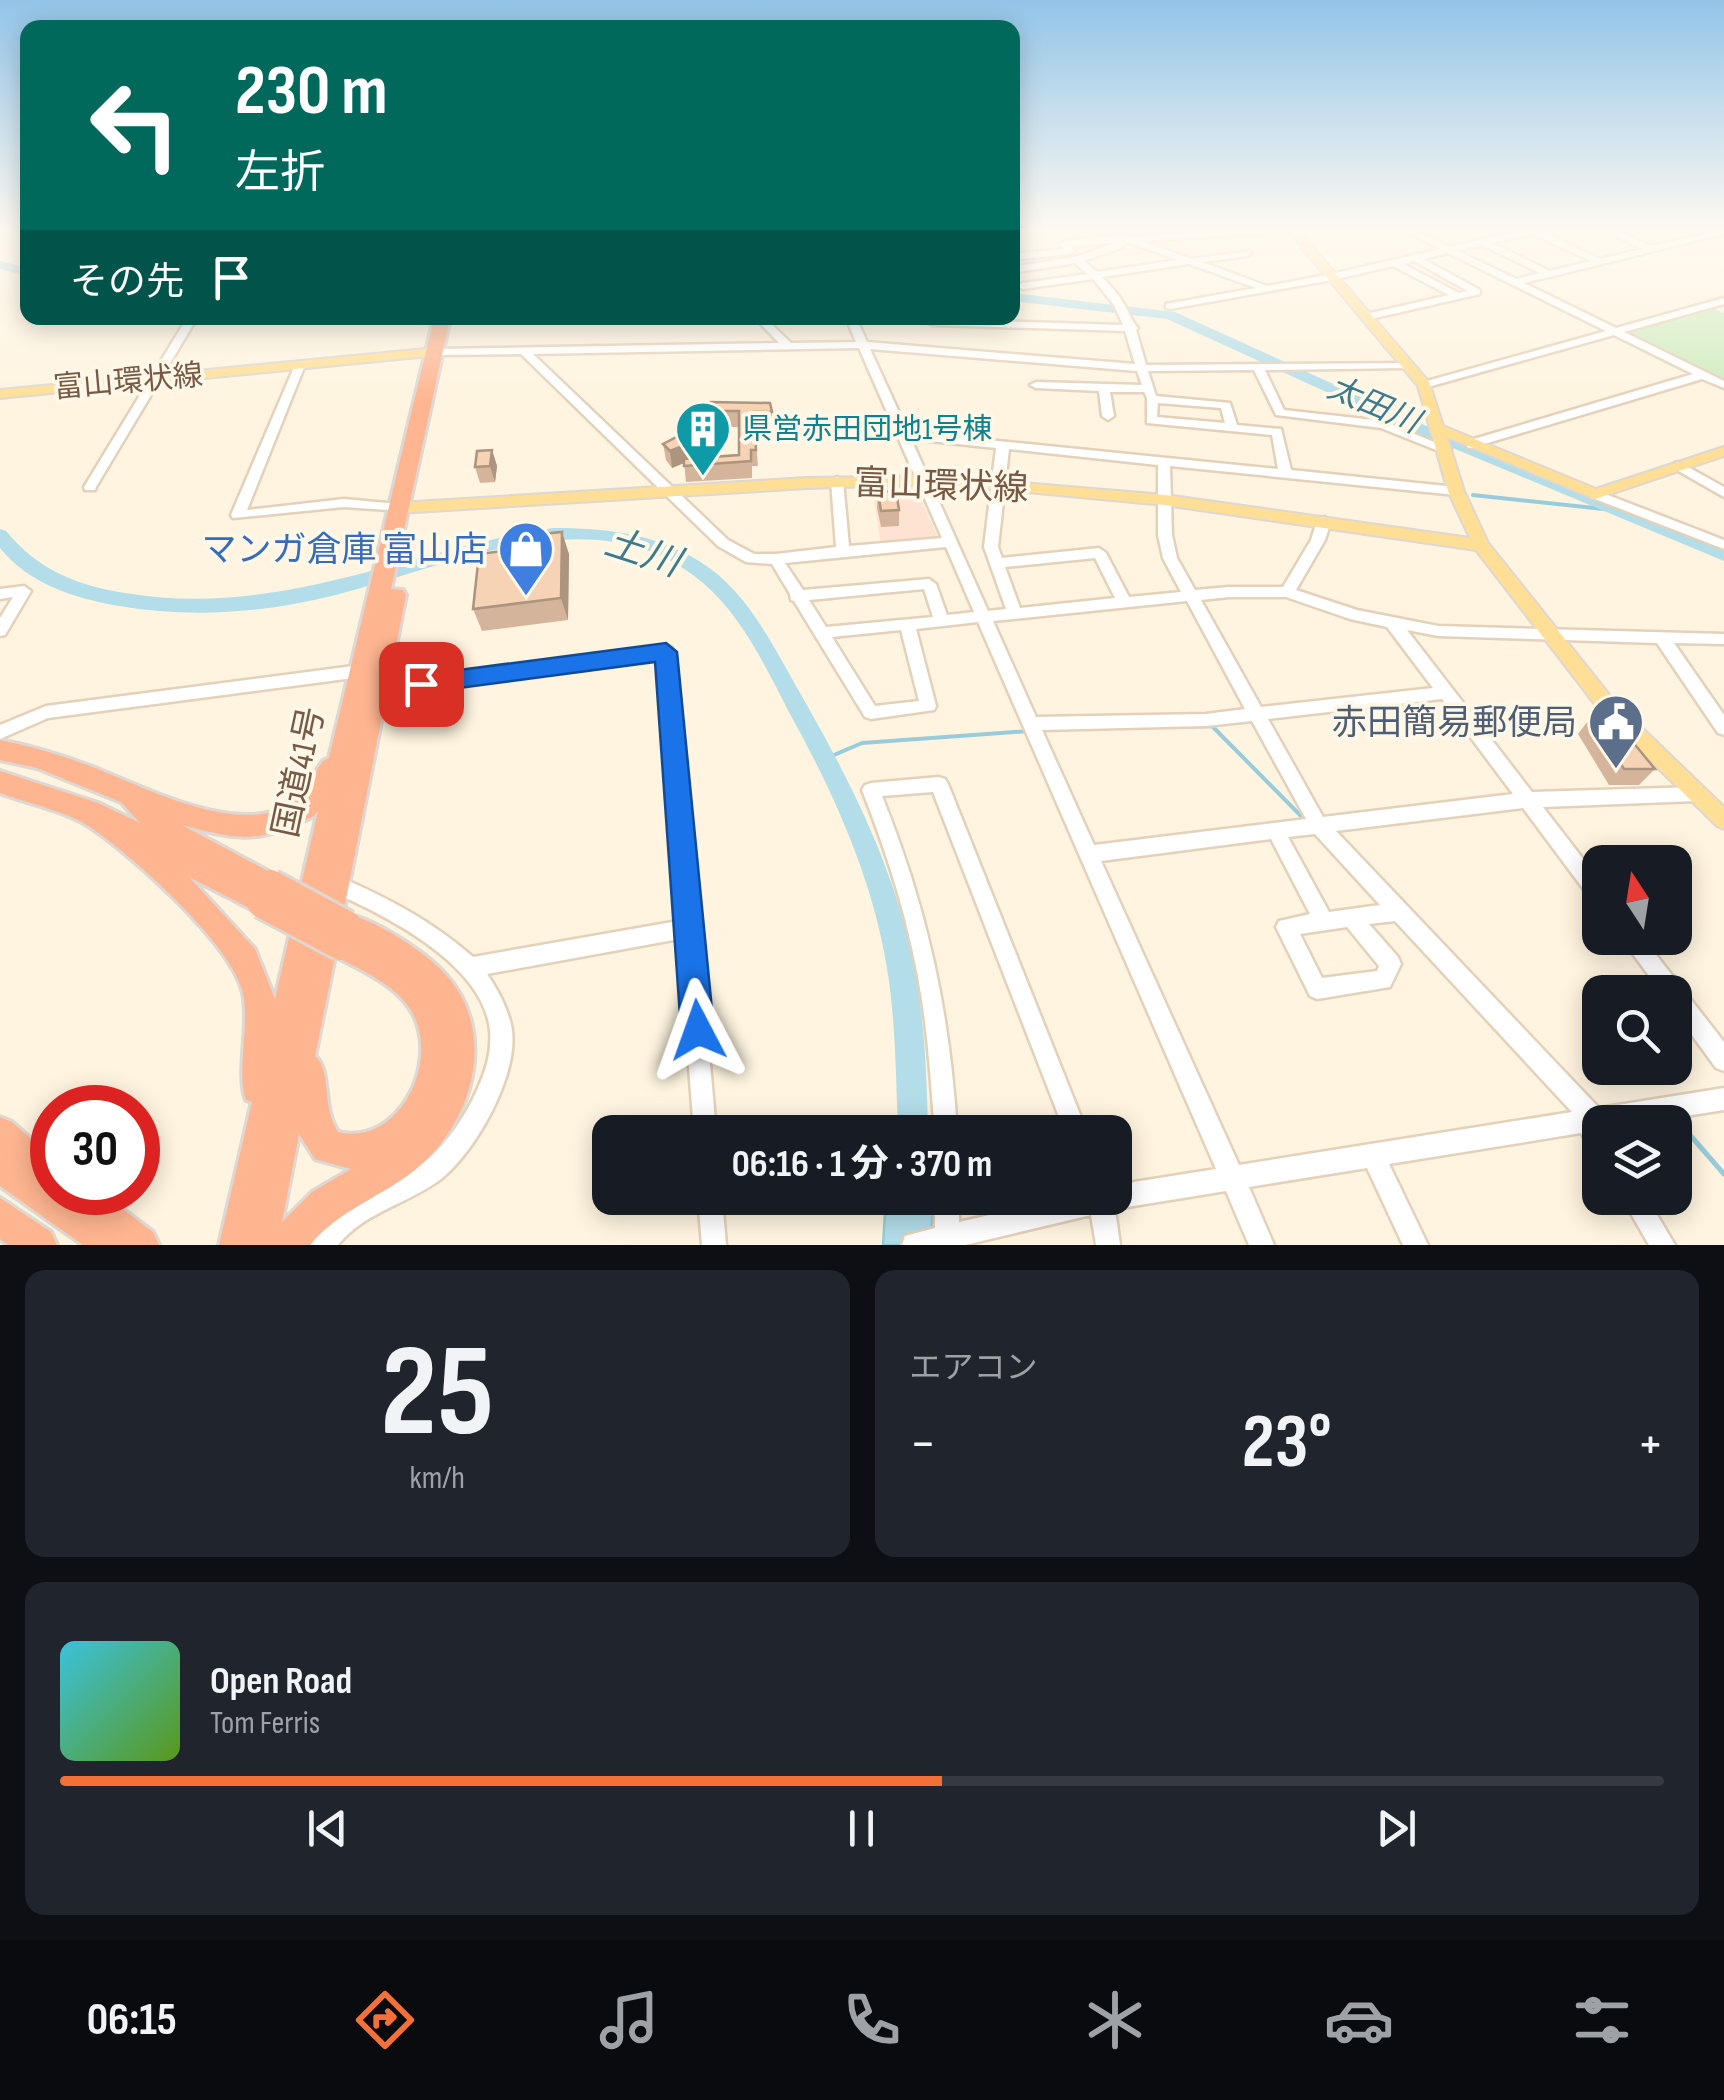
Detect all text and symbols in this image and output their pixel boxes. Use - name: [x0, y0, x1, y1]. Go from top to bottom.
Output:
- text: 230 m: [235, 50, 388, 134]
- icon: left: [70, 60, 200, 190]
- text: 左折: [235, 146, 325, 201]
- icon: arrive: [204, 250, 259, 305]
- text: その先: [70, 260, 184, 305]
- street label: 富山環状線: [52, 358, 204, 406]
- water label: 太田川: [1322, 369, 1428, 443]
- building icon: 県営赤田団地1号棟: [673, 399, 733, 478]
- place label: 県営赤田団地1号棟: [742, 412, 993, 448]
- street label: 富山環状線: [853, 462, 1029, 511]
- shop icon: マンガ倉庫 富山店: [496, 519, 556, 598]
- water label: 土川: [599, 520, 689, 588]
- place label: マンガ倉庫 富山店: [201, 529, 487, 572]
- pin: [379, 642, 464, 727]
- icon: arrive: [394, 657, 449, 712]
- public building icon: 赤田簡易郵便局: [1586, 692, 1646, 771]
- place label: 赤田簡易郵便局: [1332, 702, 1577, 745]
- street label: 国道41号: [265, 703, 334, 841]
- north arrow: [1582, 845, 1692, 955]
- map controls: [1582, 845, 1692, 1215]
- button: search: [1582, 975, 1692, 1085]
- position arrow: [646, 978, 750, 1082]
- speed limit sign: 30: [30, 1085, 160, 1215]
- button: layers: [1582, 1105, 1692, 1215]
- text: 06:16 · 1 分 · 370 m: [732, 1142, 992, 1187]
- text: 25: [380, 1316, 494, 1472]
- text: エアコン: [910, 1349, 1038, 1388]
- text: 23°: [1242, 1398, 1332, 1489]
- text: −: [910, 1411, 936, 1478]
- text: +: [1637, 1411, 1664, 1478]
- text: km/h: [410, 1459, 465, 1498]
- text: Open Road: [210, 1659, 352, 1704]
- text: Tom Ferris: [210, 1704, 320, 1743]
- icon: previous: [300, 1801, 355, 1856]
- icon: pause: [834, 1801, 889, 1856]
- icon: next: [1369, 1801, 1424, 1856]
- icon: directions: [350, 1985, 420, 2055]
- icon: music: [594, 1985, 664, 2055]
- icon: phone: [837, 1985, 907, 2055]
- icon: climate: [1080, 1985, 1150, 2055]
- icon: car: [1324, 1985, 1394, 2055]
- icon: filters: [1567, 1985, 1637, 2055]
- text: 06:15: [87, 1993, 177, 2048]

